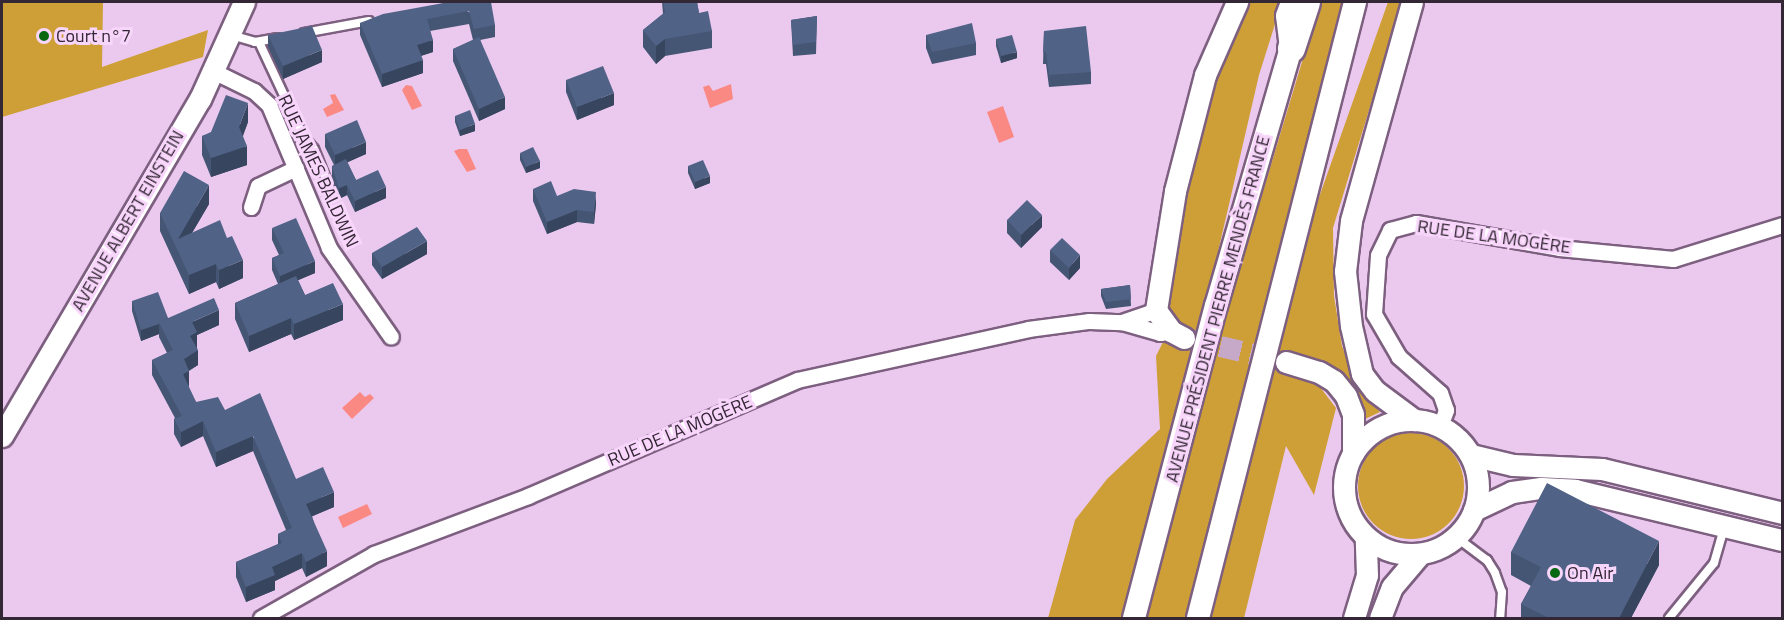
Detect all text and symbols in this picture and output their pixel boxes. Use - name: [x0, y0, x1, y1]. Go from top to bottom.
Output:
- place label: Court n°7: [56, 25, 131, 47]
- marker: Court n°7: [37, 29, 51, 43]
- street label: RUE JAMES BALDWIN: [273, 91, 363, 251]
- street label: AVENUE ALBERT EINSTEIN: [67, 127, 189, 315]
- street label: AVENUE PRÉSIDENT PIERRE MENDÈS FRANCE: [1161, 133, 1275, 485]
- street label: RUE DE LA MOGÈRE: [1416, 216, 1572, 258]
- street label: RUE DE LA MOGÈRE: [605, 391, 755, 471]
- place label: On Air: [1567, 562, 1613, 584]
- marker: On Air: [1548, 566, 1562, 580]

